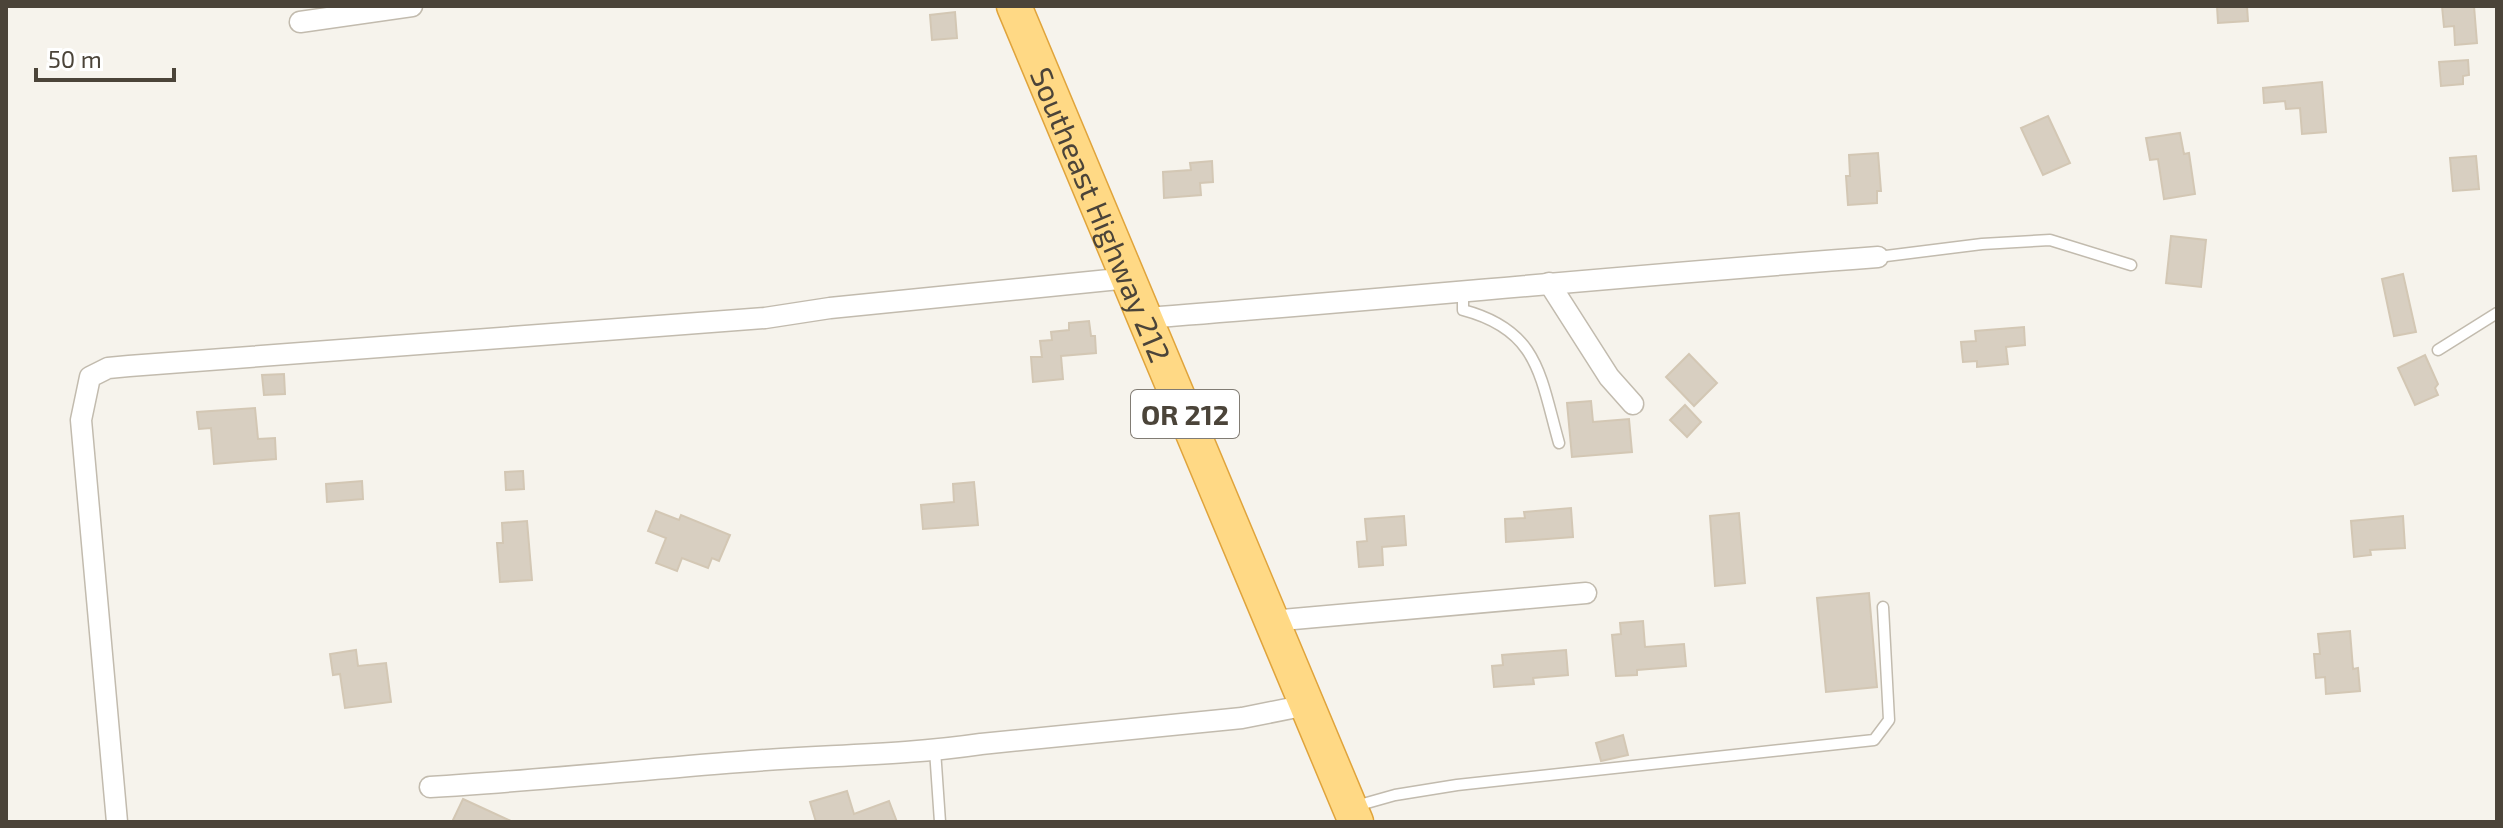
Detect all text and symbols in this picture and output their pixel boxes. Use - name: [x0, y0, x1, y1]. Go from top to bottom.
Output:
- scale bar: [36, 32, 174, 82]
- text: 50 m: [48, 44, 102, 73]
- street label: Southeast Highway 212: [1024, 62, 1179, 367]
- road number: OR 212: [1131, 390, 1239, 438]

